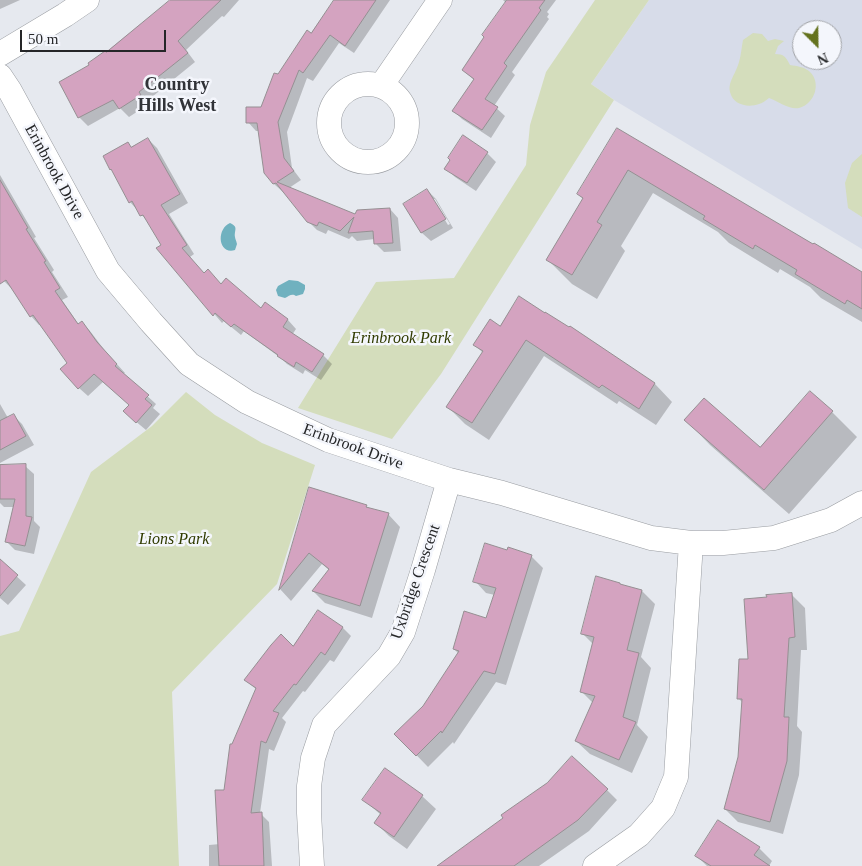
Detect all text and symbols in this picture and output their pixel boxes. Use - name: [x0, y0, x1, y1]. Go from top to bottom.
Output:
- scale bar: [22, 20, 169, 52]
- north arrow: [792, 20, 842, 70]
- text: 50 m: [28, 31, 58, 47]
- text: N: [815, 49, 830, 67]
- district label: Country Hills West: [138, 74, 216, 116]
- street label: Erinbrook Drive: [20, 121, 88, 223]
- park label: Erinbrook Park: [351, 329, 451, 349]
- street label: Erinbrook Drive: [300, 420, 406, 474]
- street label: Uxbridge Crescent: [387, 522, 445, 642]
- park label: Lions Park: [139, 530, 209, 550]

